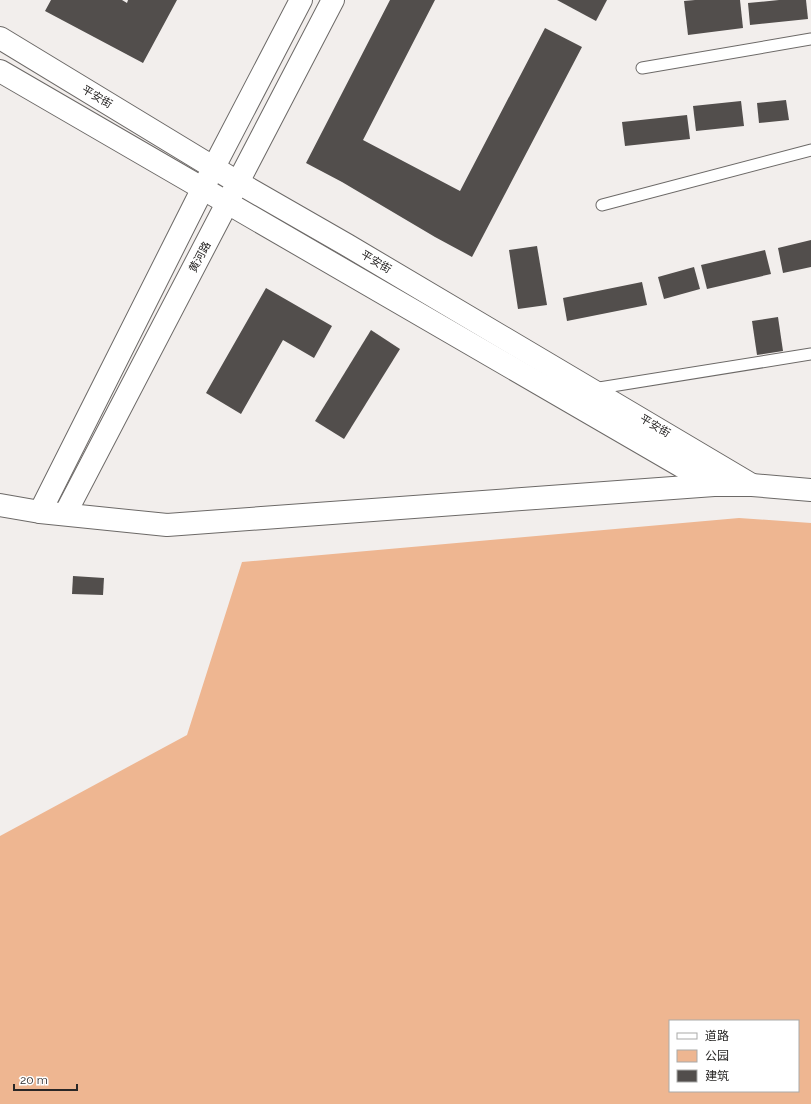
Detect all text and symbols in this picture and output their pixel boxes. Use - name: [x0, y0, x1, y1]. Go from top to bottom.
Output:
- street label: 平安街: [80, 83, 114, 111]
- street label: 黄河路: [187, 239, 213, 275]
- street label: 平安街: [359, 248, 393, 276]
- street label: 平安街: [638, 412, 672, 440]
- legend: [669, 1020, 799, 1092]
- text: 道路: [705, 1029, 729, 1043]
- text: 公园: [705, 1049, 729, 1063]
- scale bar: [14, 1066, 77, 1092]
- text: 建筑: [705, 1069, 729, 1083]
- text: 20 m: [20, 1073, 48, 1087]

